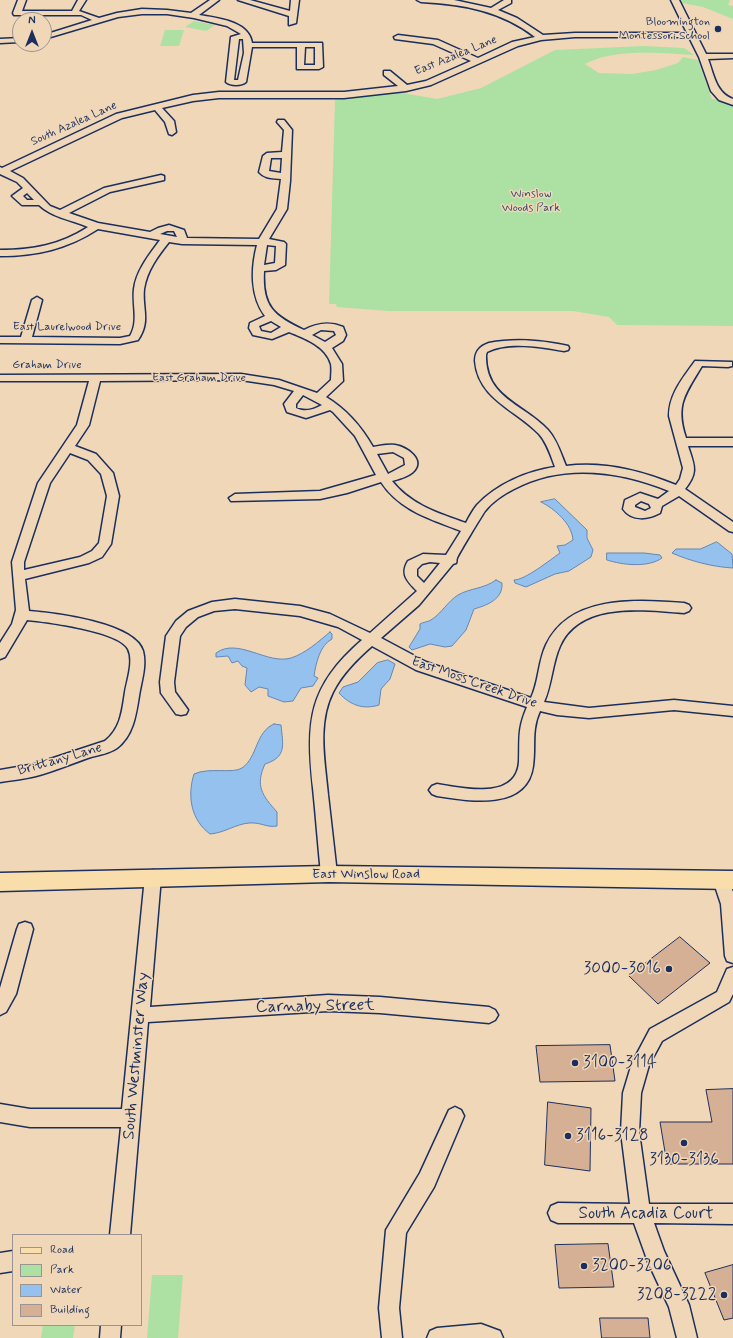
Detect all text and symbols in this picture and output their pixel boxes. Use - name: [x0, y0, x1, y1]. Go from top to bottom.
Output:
- north arrow: [12, 12, 52, 52]
- text: N: [28, 14, 36, 28]
- place label: Bloomington Montessori School: [619, 15, 710, 43]
- marker: Bloomington Montessori School: [713, 24, 723, 34]
- street label: East Azalea Lane: [413, 33, 499, 79]
- street label: South Azalea Lane: [29, 99, 119, 149]
- park label: Winslow Woods Park: [502, 187, 560, 215]
- street label: East Laurelwood Drive: [13, 320, 121, 334]
- street label: Graham Drive: [12, 358, 82, 372]
- street label: East Graham Drive: [152, 371, 246, 385]
- street label: East Moss Creek Drive: [409, 654, 539, 712]
- street label: Brittany Lane: [16, 740, 104, 780]
- street label: East Winslow Road: [312, 867, 420, 883]
- place label: 3000-3016: [584, 959, 661, 979]
- marker: 3000-3016: [664, 964, 674, 974]
- street label: South Westminster Way: [120, 971, 154, 1141]
- street label: Carnaby Street: [255, 996, 375, 1018]
- place label: 3100-3114: [583, 1053, 657, 1073]
- marker: 3100-3114: [570, 1058, 580, 1068]
- place label: 3116-3128: [576, 1126, 649, 1146]
- marker: 3116-3128: [563, 1131, 573, 1141]
- marker: 3130-3136: [679, 1138, 689, 1148]
- place label: 3130-3136: [649, 1150, 719, 1170]
- street label: South Acadia Court: [579, 1204, 713, 1224]
- legend: [12, 1234, 142, 1326]
- text: Road: [50, 1242, 74, 1258]
- place label: 3200-3206: [592, 1256, 672, 1276]
- marker: 3200-3206: [579, 1261, 589, 1271]
- text: Park: [50, 1262, 74, 1278]
- text: Water: [50, 1282, 82, 1298]
- place label: 3208-3222: [637, 1285, 716, 1305]
- marker: 3208-3222: [719, 1290, 729, 1300]
- text: Building: [50, 1302, 90, 1318]

